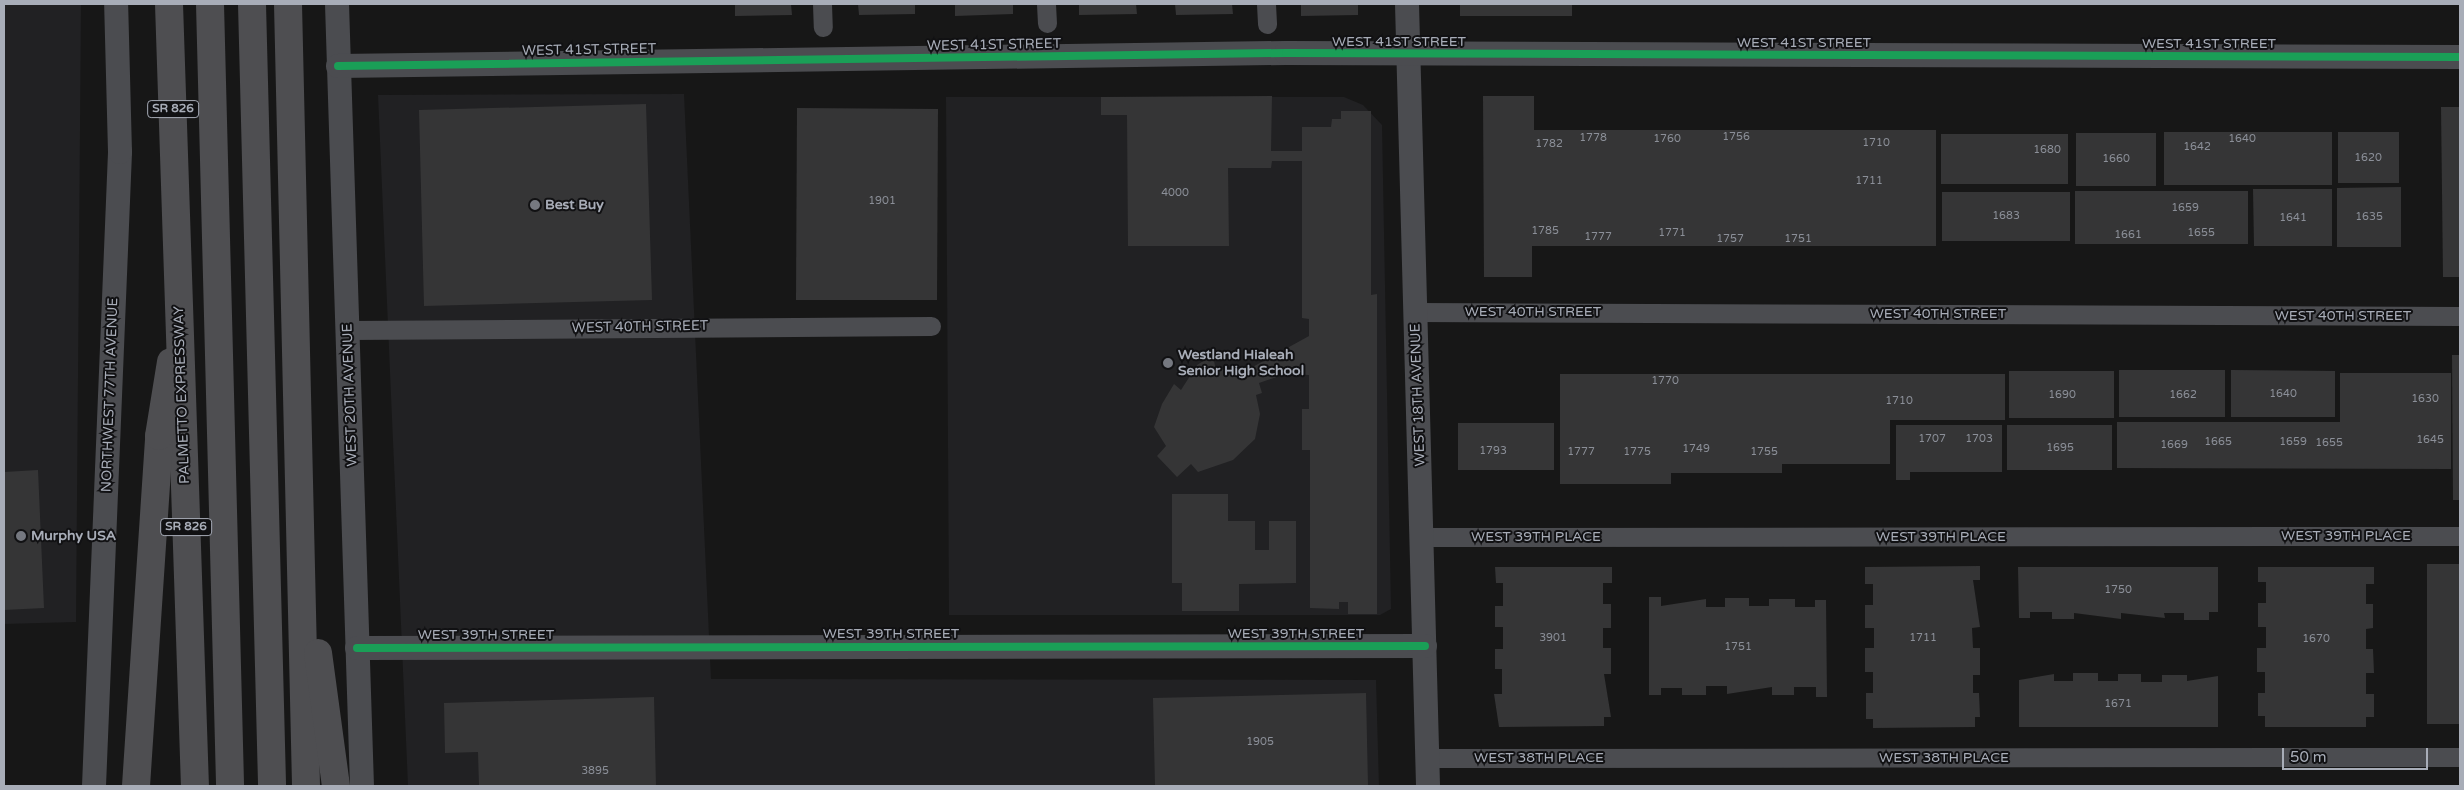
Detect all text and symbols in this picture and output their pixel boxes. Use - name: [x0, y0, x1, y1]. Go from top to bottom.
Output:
- street label: WEST 41ST STREET: [1332, 34, 1466, 50]
- street label: WEST 41ST STREET: [927, 35, 1061, 55]
- street label: WEST 41ST STREET: [1737, 35, 1871, 51]
- street label: WEST 41ST STREET: [2142, 36, 2276, 52]
- street label: WEST 41ST STREET: [522, 40, 656, 60]
- road number: SR 826: [147, 100, 199, 118]
- house number: 1756: [1722, 130, 1750, 144]
- house number: 1778: [1579, 131, 1607, 145]
- house number: 1760: [1653, 132, 1681, 146]
- house number: 1640: [2228, 132, 2256, 146]
- house number: 1710: [1862, 136, 1890, 150]
- house number: 1782: [1535, 137, 1563, 151]
- house number: 1642: [2183, 140, 2211, 154]
- house number: 1680: [2033, 143, 2061, 157]
- house number: 1620: [2354, 151, 2382, 165]
- house number: 1660: [2102, 152, 2130, 166]
- house number: 1711: [1855, 174, 1883, 188]
- house number: 4000: [1161, 186, 1189, 200]
- house number: 1901: [868, 194, 896, 208]
- place label: Best Buy: [545, 197, 604, 213]
- marker: Best Buy: [529, 199, 541, 211]
- house number: 1659: [2171, 201, 2199, 215]
- house number: 1683: [1992, 209, 2020, 223]
- house number: 1635: [2355, 210, 2383, 224]
- house number: 1641: [2279, 211, 2307, 225]
- house number: 1785: [1531, 224, 1559, 238]
- house number: 1771: [1658, 226, 1686, 240]
- house number: 1655: [2187, 226, 2215, 240]
- house number: 1661: [2114, 228, 2142, 242]
- house number: 1777: [1584, 230, 1612, 244]
- house number: 1757: [1716, 232, 1744, 246]
- house number: 1751: [1784, 232, 1812, 246]
- street label: NORTHWEST 77TH AVENUE: [98, 297, 122, 493]
- street label: WEST 40TH STREET: [1465, 304, 1601, 320]
- street label: PALMETTO EXPRESSWAY: [170, 306, 194, 484]
- street label: WEST 40TH STREET: [1870, 306, 2006, 322]
- street label: WEST 40TH STREET: [2275, 308, 2411, 324]
- street label: WEST 40TH STREET: [572, 317, 708, 337]
- street label: WEST 20TH AVENUE: [339, 323, 361, 467]
- street label: WEST 18TH AVENUE: [1407, 323, 1429, 467]
- place label: Westland Hialeah Senior High School: [1178, 347, 1304, 380]
- marker: Westland Hialeah Senior High School: [1162, 357, 1174, 369]
- house number: 1770: [1651, 374, 1679, 388]
- house number: 1640: [2269, 387, 2297, 401]
- house number: 1690: [2048, 388, 2076, 402]
- house number: 1662: [2169, 388, 2197, 402]
- house number: 1630: [2411, 392, 2439, 406]
- house number: 1710: [1885, 394, 1913, 408]
- house number: 1707: [1918, 432, 1946, 446]
- house number: 1703: [1965, 432, 1993, 446]
- house number: 1645: [2416, 433, 2444, 447]
- house number: 1665: [2204, 435, 2232, 449]
- house number: 1659: [2279, 435, 2307, 449]
- house number: 1655: [2315, 436, 2343, 450]
- house number: 1669: [2160, 438, 2188, 452]
- house number: 1695: [2046, 441, 2074, 455]
- house number: 1749: [1682, 442, 1710, 456]
- house number: 1793: [1479, 444, 1507, 458]
- house number: 1777: [1567, 445, 1595, 459]
- house number: 1775: [1623, 445, 1651, 459]
- house number: 1755: [1750, 445, 1778, 459]
- road number: SR 826: [160, 518, 212, 536]
- place label: Murphy USA: [31, 528, 116, 544]
- street label: WEST 39TH PLACE: [2281, 528, 2411, 544]
- street label: WEST 39TH PLACE: [1471, 529, 1601, 545]
- street label: WEST 39TH PLACE: [1876, 529, 2006, 545]
- marker: Murphy USA: [15, 530, 27, 542]
- house number: 1750: [2104, 583, 2132, 597]
- street label: WEST 39TH STREET: [823, 626, 959, 642]
- street label: WEST 39TH STREET: [1228, 626, 1364, 642]
- street label: WEST 39TH STREET: [418, 627, 554, 643]
- house number: 3901: [1539, 631, 1567, 645]
- house number: 1711: [1909, 631, 1937, 645]
- house number: 1670: [2302, 632, 2330, 646]
- house number: 1751: [1724, 640, 1752, 654]
- house number: 1671: [2104, 697, 2132, 711]
- house number: 1905: [1246, 735, 1274, 749]
- scale bar: [2284, 738, 2430, 770]
- text: 50 m: [2290, 748, 2327, 766]
- street label: WEST 38TH PLACE: [1474, 750, 1604, 766]
- street label: WEST 38TH PLACE: [1879, 750, 2009, 766]
- house number: 3895: [581, 764, 609, 778]

